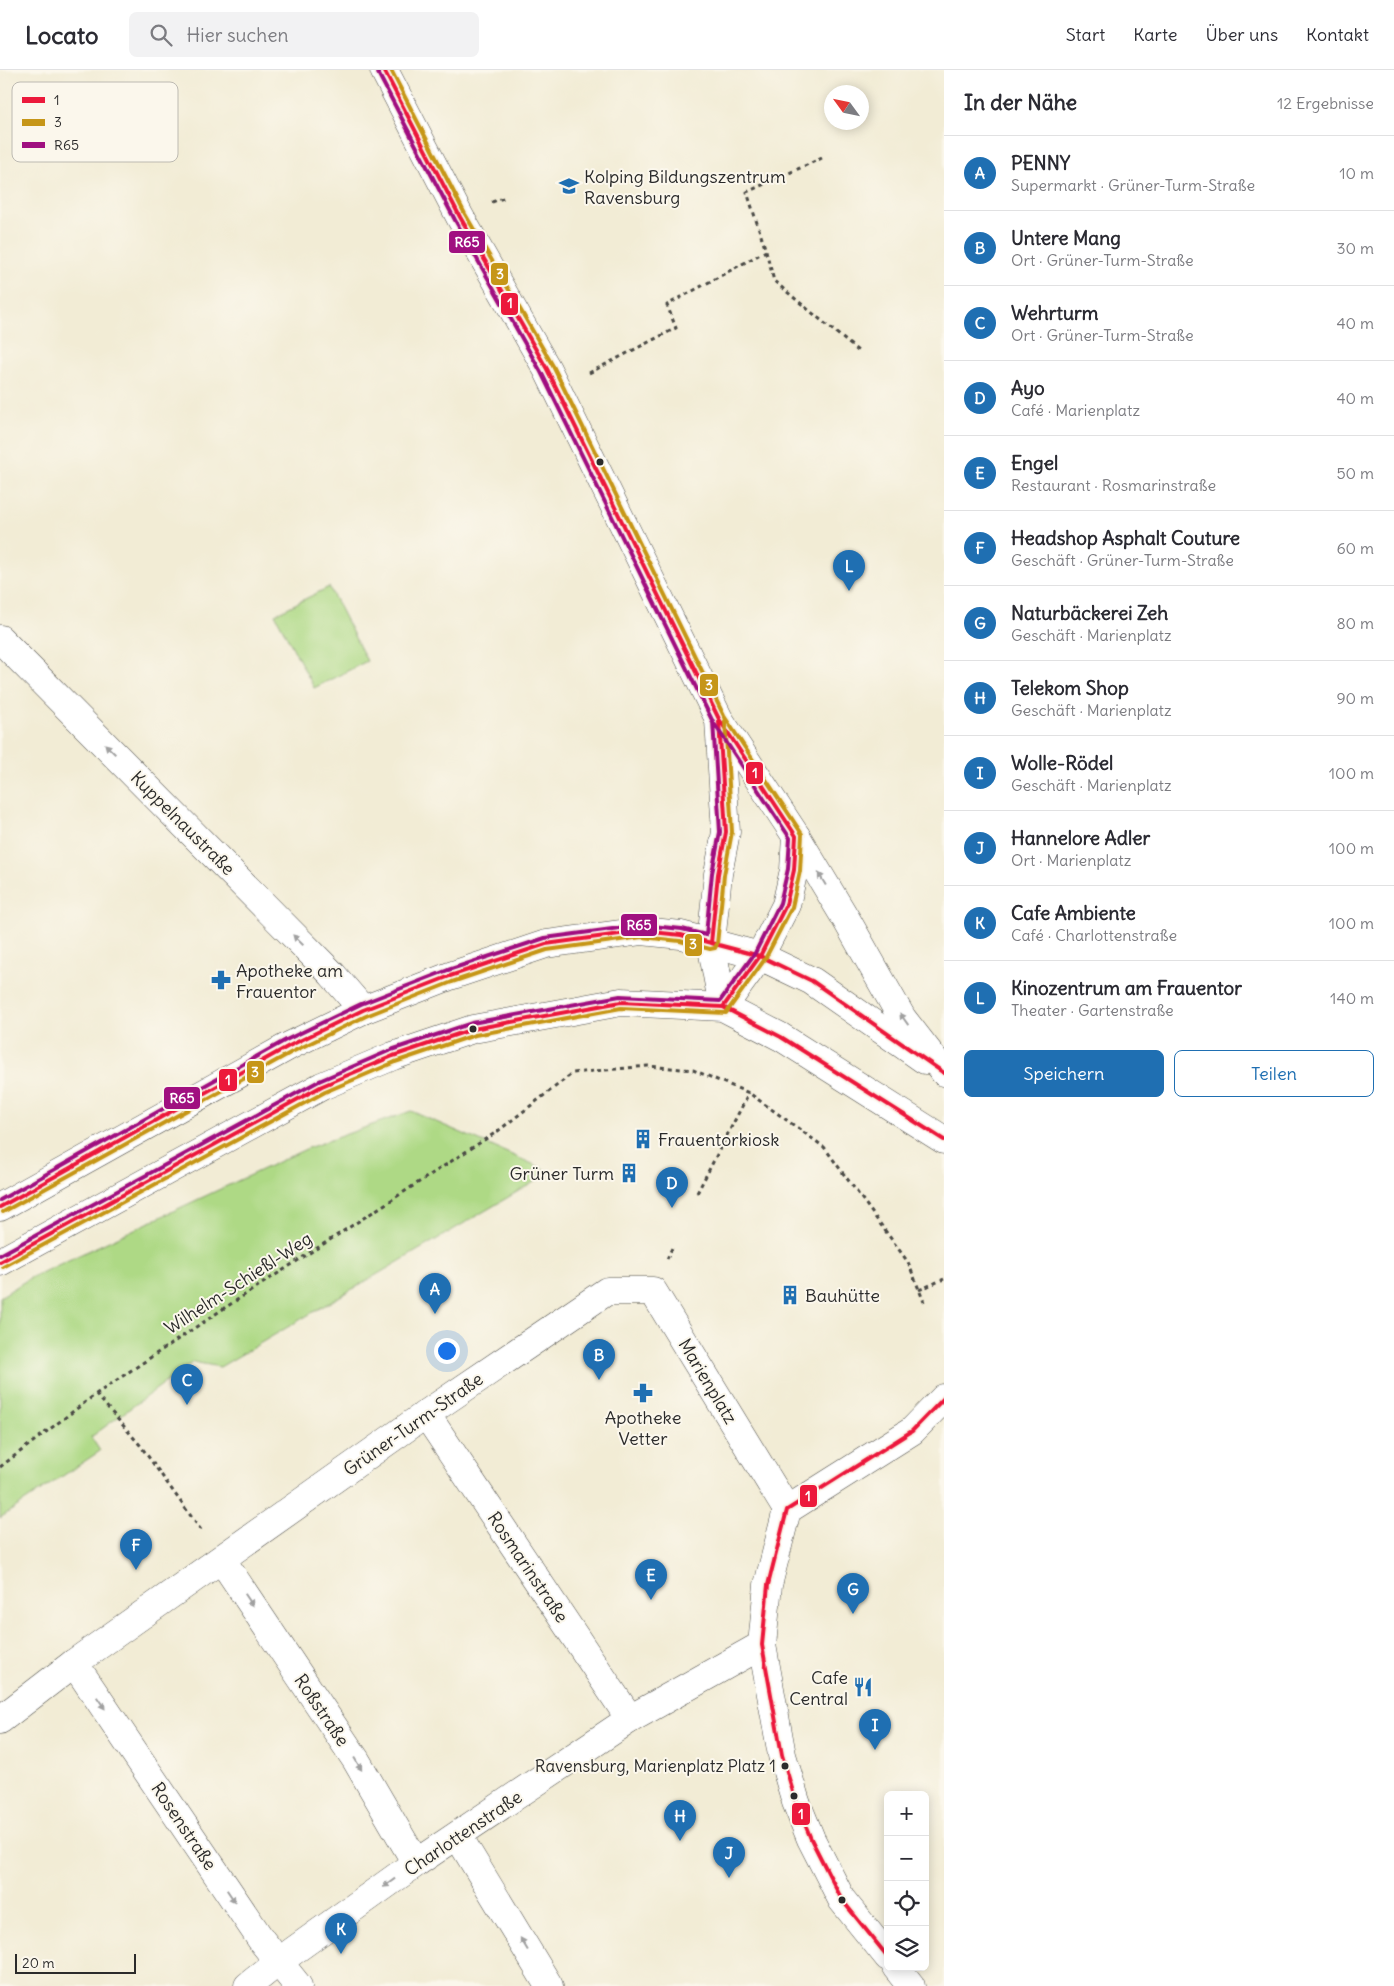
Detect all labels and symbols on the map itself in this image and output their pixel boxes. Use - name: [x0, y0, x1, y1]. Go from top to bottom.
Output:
- legend: [12, 82, 178, 162]
- north arrow: [824, 85, 869, 130]
- text: 1: [54, 91, 60, 109]
- text: 3: [54, 113, 62, 131]
- text: R65: [54, 136, 79, 154]
- place label: Kolping Bildungszentrum Ravensburg: [584, 165, 786, 209]
- school or university icon: Kolping Bildungszentrum Ravensburg: [558, 175, 580, 197]
- line badge: R65: [448, 230, 486, 254]
- text: R65: [454, 233, 480, 251]
- line badge: 3: [490, 262, 509, 286]
- text: 3: [496, 265, 504, 283]
- line badge: 1: [500, 292, 519, 316]
- text: 1: [507, 294, 513, 312]
- unlabelled marker: [595, 457, 605, 467]
- pin: L: [833, 550, 865, 591]
- line badge: 3: [699, 673, 719, 697]
- text: 3: [705, 676, 713, 694]
- one-way arrow: [104, 744, 116, 756]
- line badge: 1: [745, 761, 764, 785]
- text: 1: [752, 764, 758, 782]
- street label: Kuppelnaustraße: [126, 766, 240, 880]
- one-way arrow: [817, 873, 826, 886]
- line badge: R65: [620, 913, 658, 937]
- text: R65: [626, 916, 652, 934]
- line badge: 3: [684, 933, 703, 957]
- one-way arrow: [292, 934, 304, 946]
- text: 3: [689, 935, 697, 953]
- place label: Apotheke am Frauentor: [236, 959, 343, 1003]
- pharmacy icon: Apotheke am Frauentor: [210, 969, 232, 991]
- one-way arrow: [899, 1013, 909, 1026]
- unlabelled marker: [468, 1024, 478, 1034]
- line badge: 3: [246, 1060, 265, 1084]
- text: 3: [251, 1063, 259, 1081]
- line badge: 1: [218, 1068, 238, 1092]
- text: 1: [225, 1071, 231, 1089]
- line badge: R65: [163, 1086, 201, 1110]
- text: R65: [169, 1089, 195, 1107]
- building icon: Frauentorkiosk: [632, 1128, 654, 1150]
- place label: Frauentorkiosk: [658, 1128, 779, 1151]
- place label: Grüner Turm: [510, 1162, 614, 1185]
- building icon: Grüner Turm: [618, 1162, 640, 1184]
- pin: D: [656, 1167, 688, 1208]
- street label: Wilhelm-Schießl-Weg: [160, 1227, 316, 1339]
- pin: A: [419, 1273, 451, 1314]
- building icon: Bauhütte: [779, 1284, 801, 1306]
- place label: Bauhütte: [805, 1284, 880, 1307]
- street label: Marienplatz: [674, 1334, 743, 1428]
- your location: [434, 1338, 460, 1364]
- pin: B: [583, 1339, 615, 1380]
- pin: C: [171, 1364, 203, 1405]
- street label: Grüner-Turm-Straße: [339, 1367, 487, 1481]
- pharmacy icon: Apotheke Vetter: [632, 1382, 654, 1404]
- place label: Apotheke Vetter: [605, 1406, 681, 1450]
- line badge: 1: [799, 1484, 818, 1508]
- text: 1: [805, 1487, 811, 1505]
- street label: Rosmarinstraße: [482, 1507, 574, 1627]
- pin: F: [120, 1529, 152, 1570]
- pin: E: [635, 1559, 667, 1600]
- pin: G: [837, 1573, 869, 1614]
- one-way arrow: [244, 1593, 254, 1607]
- place label: Cafe Central: [789, 1666, 848, 1710]
- street label: Roßstraße: [289, 1669, 355, 1751]
- restaurant icon: Cafe Central: [852, 1676, 874, 1698]
- one-way arrow: [96, 1696, 106, 1710]
- pin: I: [859, 1709, 891, 1750]
- place label: Ravensburg, Marienplatz Platz 1: [535, 1755, 776, 1777]
- one-way arrow: [354, 1758, 363, 1771]
- marker: Ravensburg, Marienplatz Platz 1: [780, 1761, 790, 1771]
- street label: Rosenstraße: [146, 1778, 222, 1874]
- street label: Charlottenstraße: [400, 1785, 526, 1881]
- unlabelled marker: [789, 1791, 799, 1801]
- pin: H: [664, 1800, 696, 1841]
- line badge: 1: [791, 1802, 811, 1826]
- text: 1: [798, 1805, 804, 1823]
- pin: J: [713, 1837, 745, 1878]
- one-way arrow: [382, 1878, 396, 1888]
- one-way arrow: [226, 1889, 236, 1903]
- unlabelled marker: [837, 1895, 847, 1905]
- pin: K: [325, 1913, 357, 1954]
- one-way arrow: [520, 1938, 529, 1951]
- scale bar: [15, 1951, 136, 1974]

